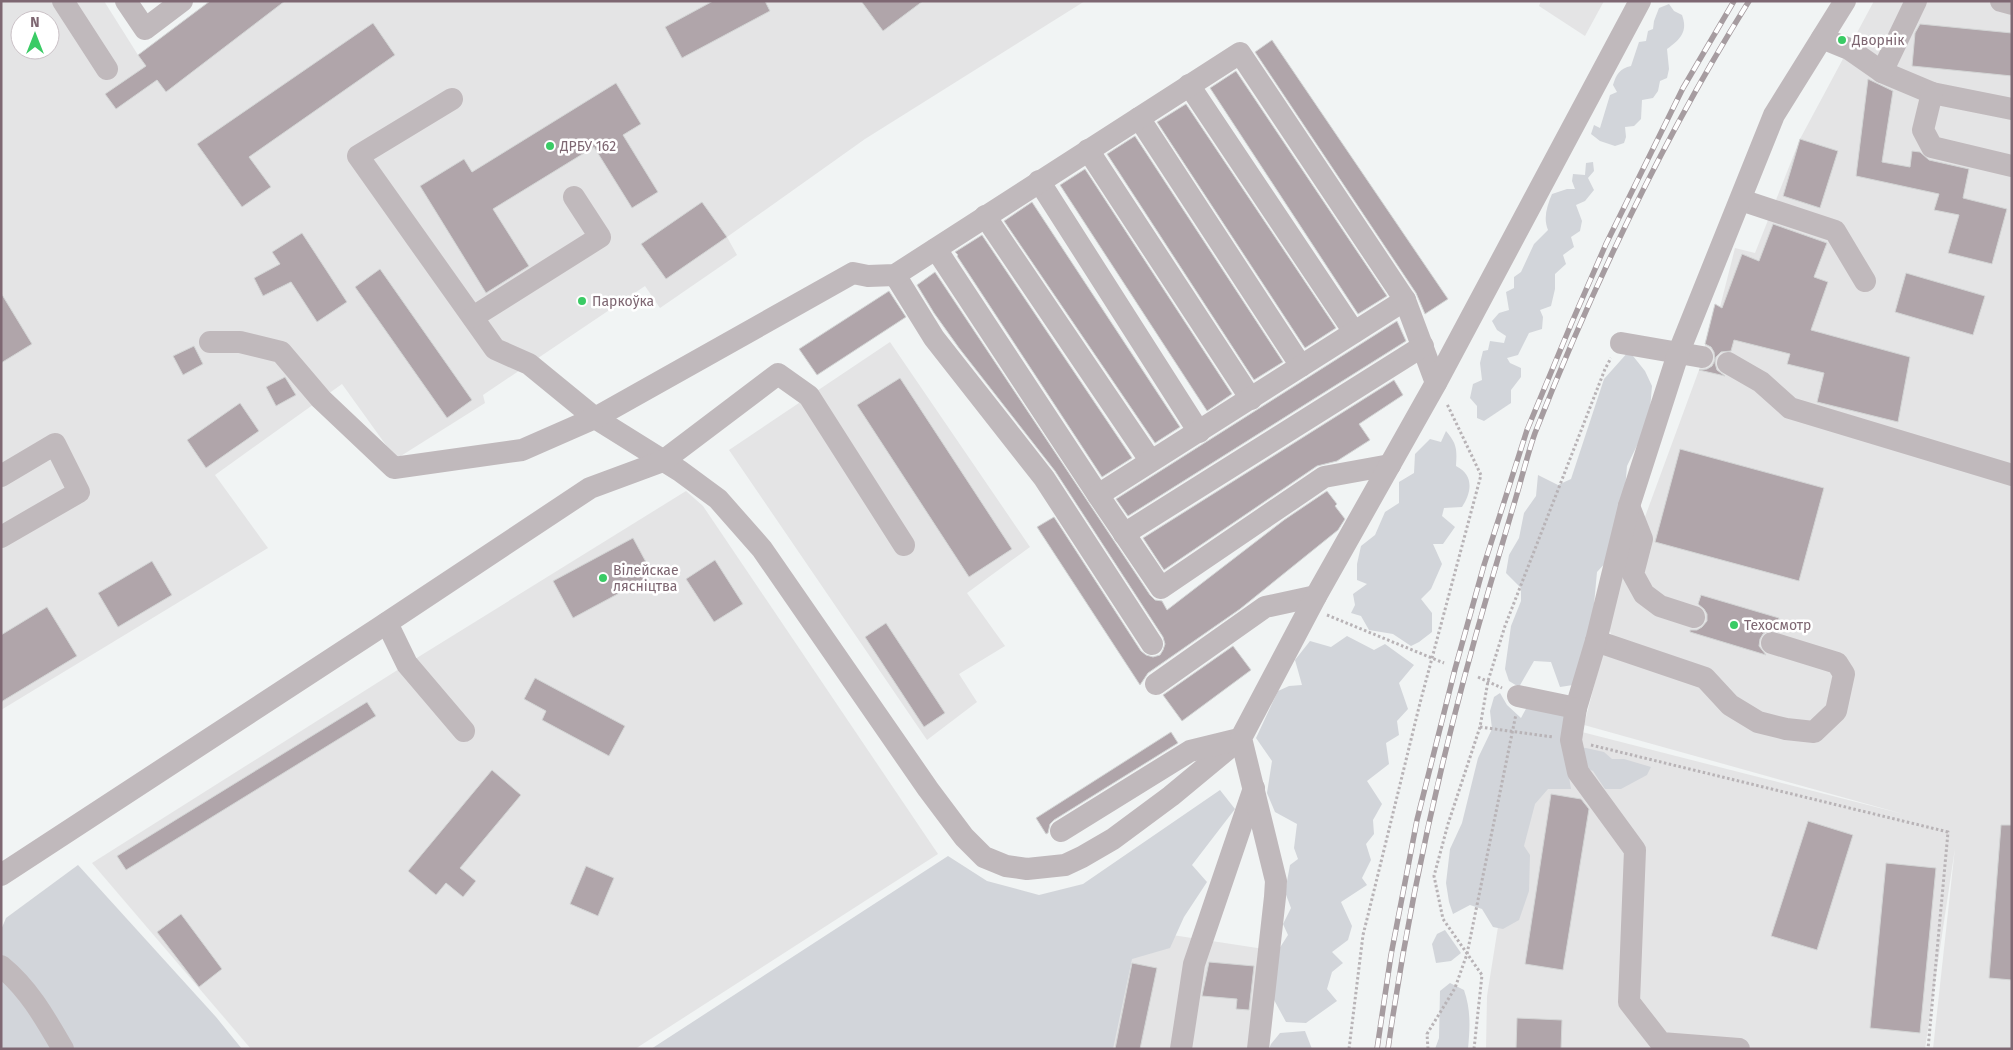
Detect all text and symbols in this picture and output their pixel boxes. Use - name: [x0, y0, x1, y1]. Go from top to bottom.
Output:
- north arrow: [10, 10, 60, 60]
- text: N: [30, 14, 40, 31]
- place label: Дворнік: [1851, 32, 1905, 49]
- marker: Дворнік: [1836, 34, 1848, 46]
- place label: ДРБУ 162: [559, 138, 616, 155]
- marker: ДРБУ 162: [544, 140, 556, 152]
- place label: Паркоўка: [592, 293, 654, 310]
- marker: Паркоўка: [576, 295, 588, 307]
- place label: Вілейскае лясніцтва: [613, 562, 679, 595]
- marker: Вілейскае лясніцтва: [597, 572, 609, 584]
- place label: Техосмотр: [1744, 617, 1811, 634]
- marker: Техосмотр: [1728, 619, 1740, 631]

